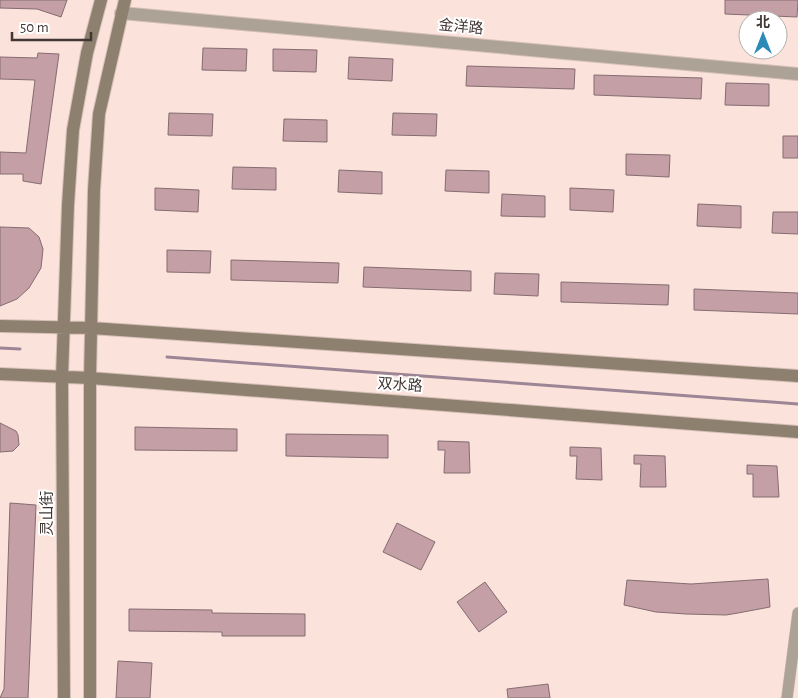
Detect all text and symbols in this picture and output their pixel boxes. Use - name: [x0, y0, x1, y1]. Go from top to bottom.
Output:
- scale bar: [12, 10, 91, 42]
- north arrow: [738, 10, 788, 60]
- text: 北: [756, 15, 770, 30]
- street label: 金洋路: [438, 17, 484, 36]
- text: 50 m: [20, 20, 49, 35]
- street label: 双水路: [377, 375, 423, 394]
- street label: 灵山街: [39, 490, 55, 536]

